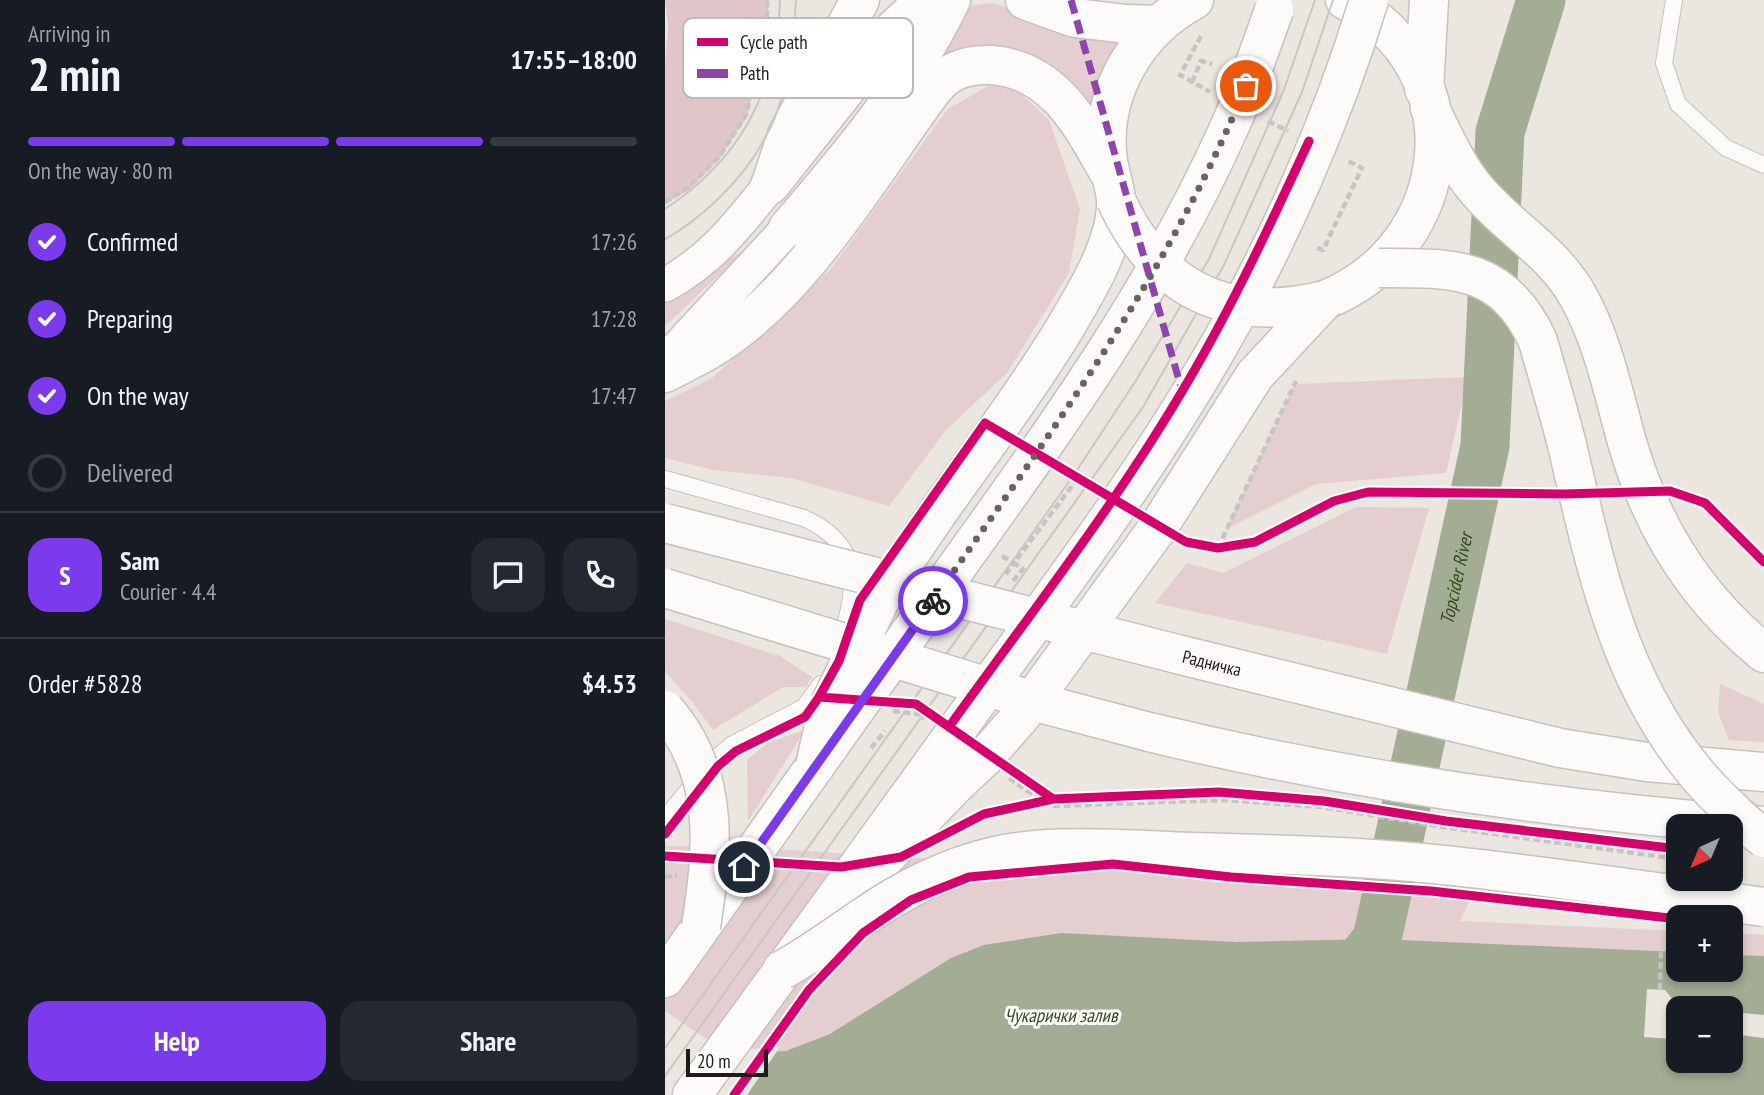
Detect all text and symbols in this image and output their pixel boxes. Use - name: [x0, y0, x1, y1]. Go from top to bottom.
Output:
- legend: [683, 18, 913, 98]
- text: Arriving in: [28, 19, 110, 48]
- text: Cycle path: [740, 30, 808, 54]
- text: 17:55–18:00: [510, 43, 637, 76]
- text: 2 min: [28, 44, 121, 104]
- pin: [1216, 56, 1276, 116]
- text: Path: [740, 61, 769, 85]
- icon: bag: [1227, 67, 1265, 105]
- text: On the way · 80 m: [28, 156, 172, 185]
- icon: check: [28, 223, 66, 261]
- text: Confirmed: [87, 225, 178, 258]
- text: 17:26: [591, 227, 637, 256]
- icon: check: [28, 300, 66, 338]
- text: Preparing: [87, 302, 173, 335]
- text: 17:28: [591, 304, 637, 333]
- icon: check: [28, 377, 66, 415]
- text: On the way: [87, 379, 189, 412]
- text: 17:47: [591, 381, 637, 410]
- text: Delivered: [87, 456, 173, 489]
- water label: Topcider River: [1434, 528, 1478, 627]
- button: chat: [471, 538, 545, 612]
- button: phone: [563, 538, 637, 612]
- text: Sam: [120, 544, 159, 577]
- text: S: [59, 559, 71, 592]
- courier: [898, 566, 968, 636]
- text: Courier · 4.4: [120, 577, 216, 606]
- icon: bike: [914, 582, 952, 620]
- street label: Радничка: [1180, 644, 1244, 681]
- text: Order #5828: [28, 667, 143, 700]
- text: $4.53: [582, 667, 637, 700]
- north arrow: [1666, 814, 1743, 891]
- map controls: [1666, 814, 1743, 1073]
- pin: [714, 837, 774, 897]
- icon: home: [725, 848, 763, 886]
- button: +: [1666, 905, 1743, 982]
- button: −: [1666, 996, 1743, 1073]
- button: Help: [28, 1001, 326, 1081]
- button: Share: [340, 1001, 637, 1081]
- water label: Чукарички залив: [1004, 1003, 1119, 1027]
- scale bar: [686, 1046, 768, 1078]
- text: 20 m: [697, 1049, 731, 1073]

